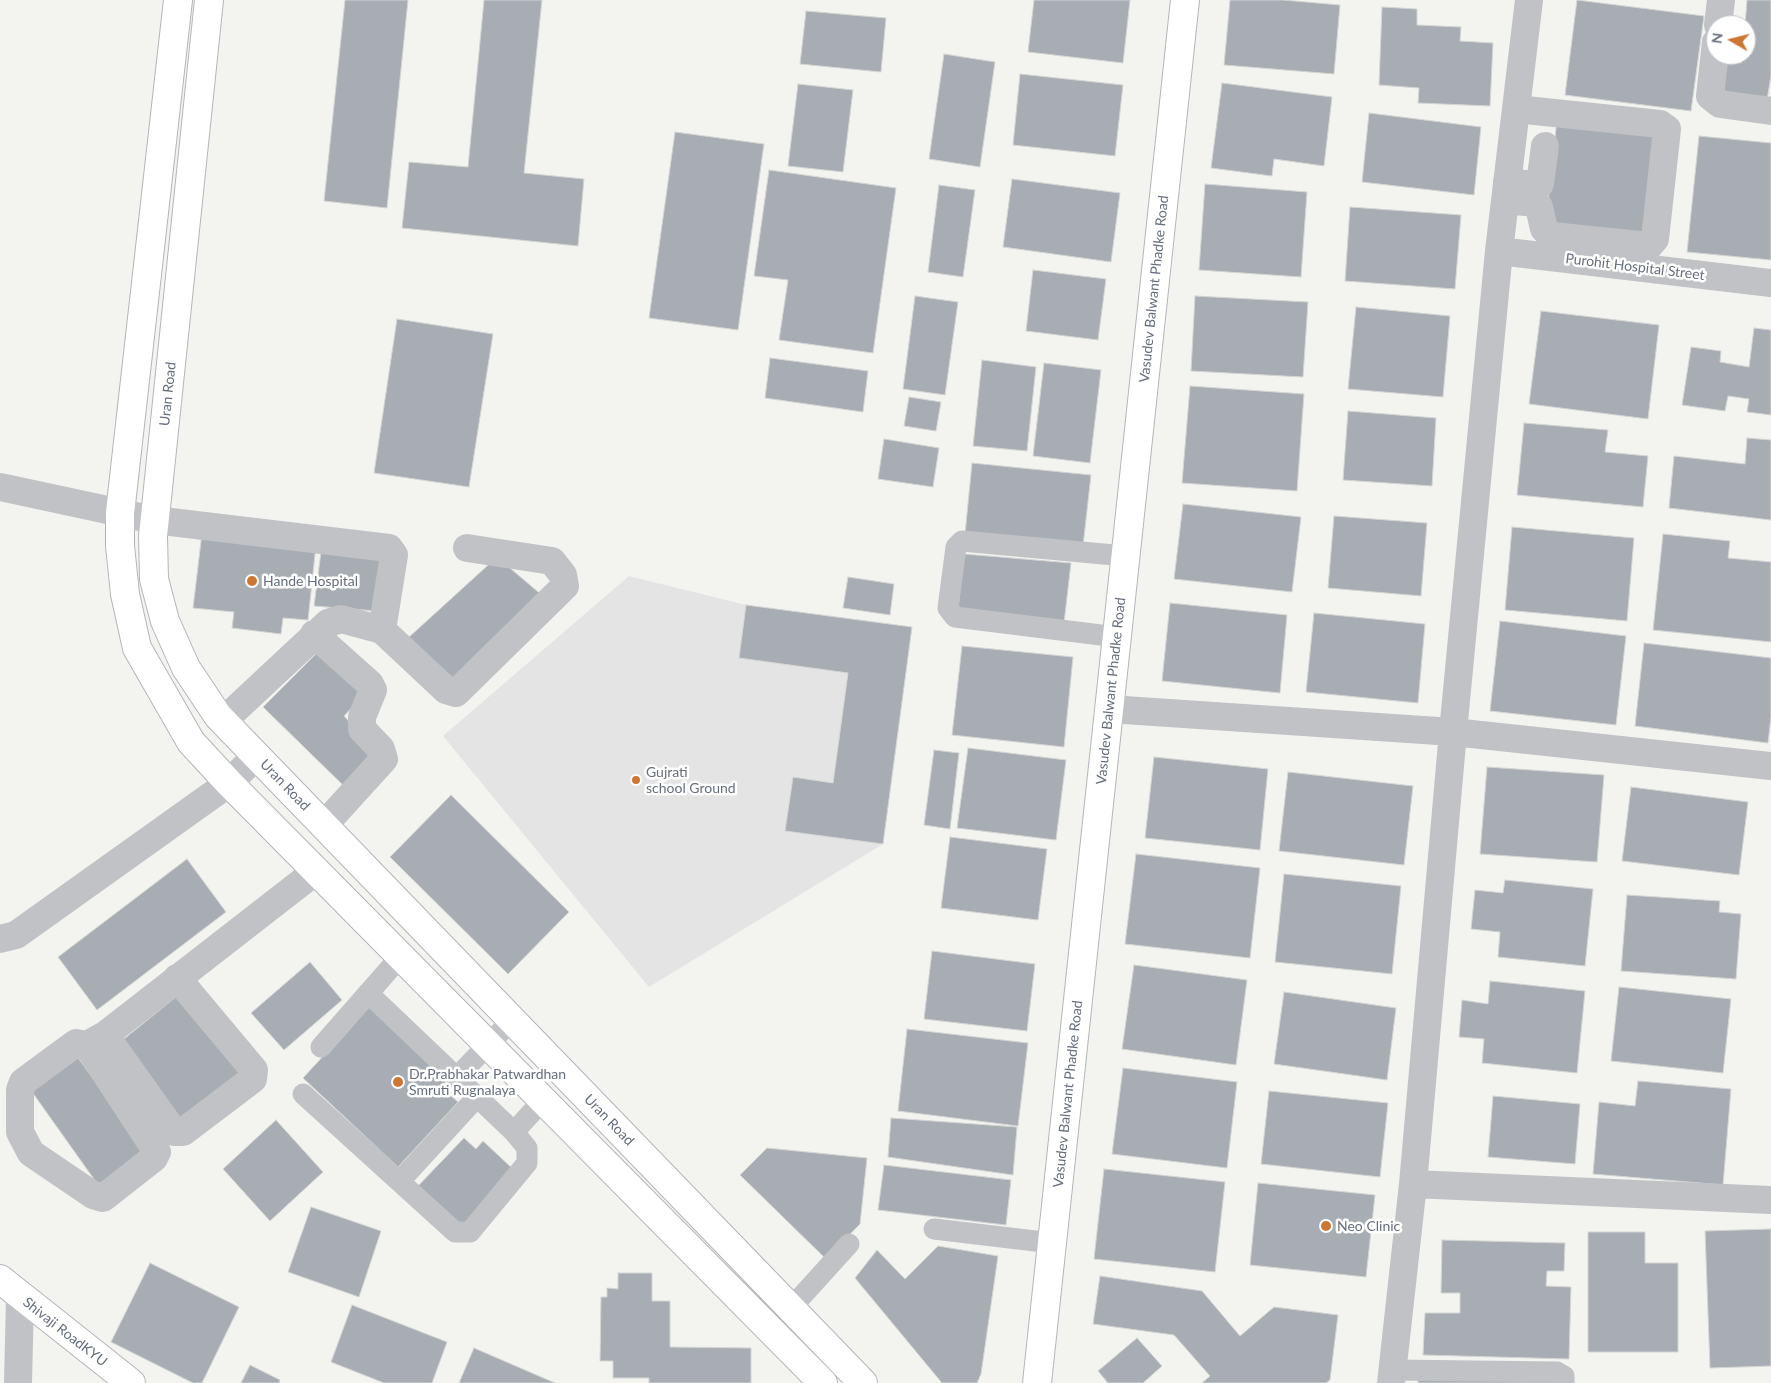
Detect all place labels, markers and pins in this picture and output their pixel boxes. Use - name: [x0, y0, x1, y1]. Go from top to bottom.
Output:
- place label: Hande Hospital: [263, 573, 358, 589]
- marker: Hande Hospital: [245, 574, 259, 588]
- place label: Gujrati school Ground: [646, 764, 736, 796]
- marker: Gujrati school Ground: [630, 774, 642, 786]
- place label: Dr.Prabhakar Patwardhan Smruti Rugnalaya: [409, 1066, 566, 1098]
- marker: Dr.Prabhakar Patwardhan Smruti Rugnalaya: [391, 1075, 405, 1089]
- place label: Neo Clinic: [1337, 1218, 1400, 1234]
- marker: Neo Clinic: [1319, 1219, 1333, 1233]

